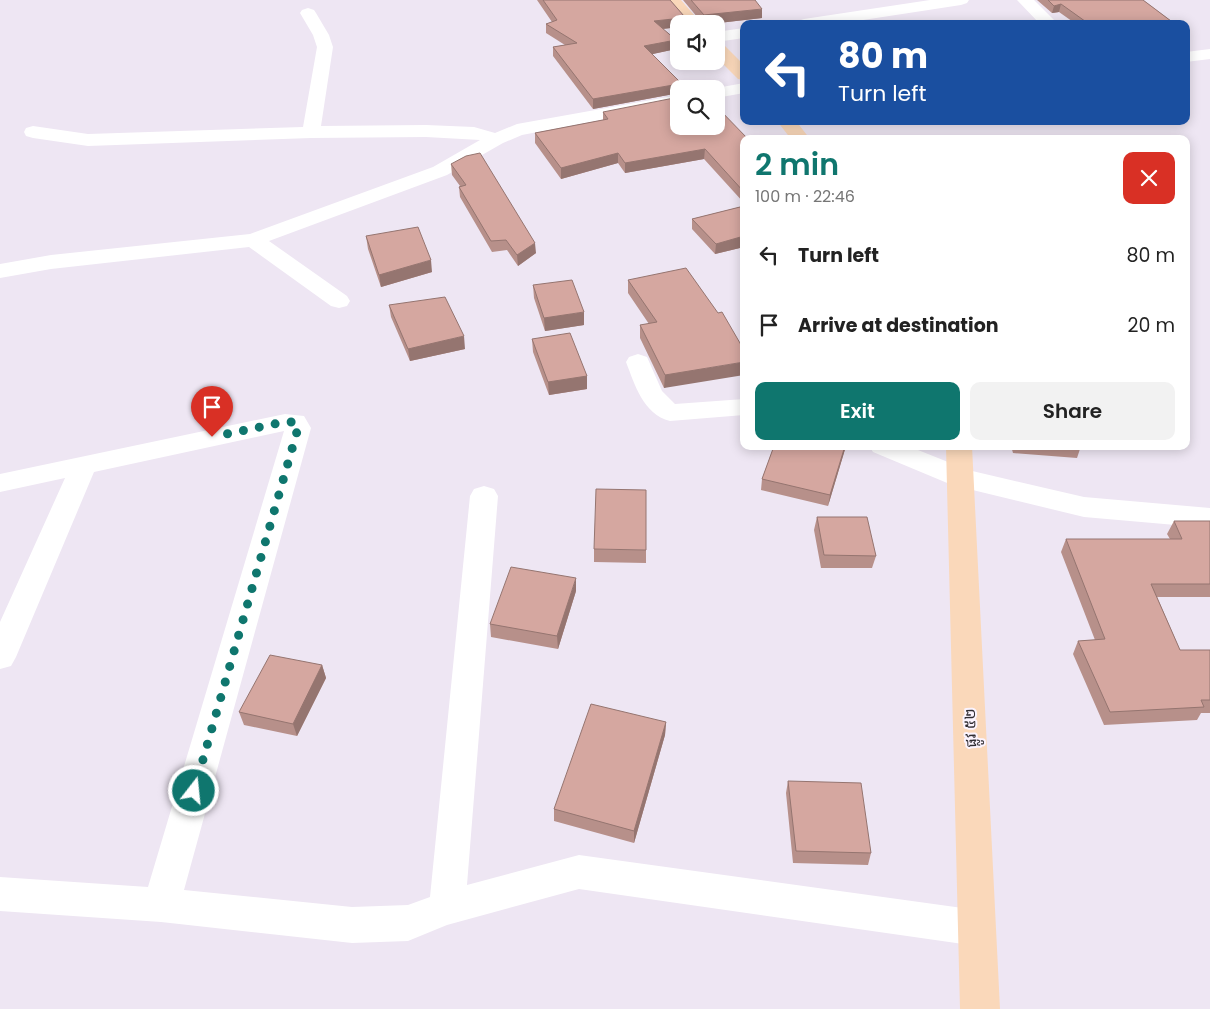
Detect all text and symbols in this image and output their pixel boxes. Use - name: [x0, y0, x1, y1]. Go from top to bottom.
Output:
- map controls: [670, 15, 725, 135]
- button: sound: [670, 15, 725, 70]
- text: 80 m: [838, 31, 928, 80]
- icon: left: [755, 40, 820, 105]
- text: Turn left: [838, 78, 926, 109]
- button: search: [670, 80, 725, 135]
- text: 2 min: [755, 143, 839, 186]
- button: close: [1123, 152, 1175, 204]
- text: 100 m · 22:46: [755, 185, 855, 208]
- icon: left: [755, 241, 783, 269]
- text: Turn left: [798, 242, 879, 269]
- text: 80 m: [1126, 242, 1175, 269]
- icon: arrive: [755, 311, 783, 339]
- text: Arrive at destination: [798, 312, 999, 339]
- text: 20 m: [1127, 312, 1175, 339]
- button: Exit: [755, 382, 960, 440]
- button: Share: [970, 382, 1175, 440]
- pin: [191, 386, 233, 437]
- icon: arrive: [198, 393, 226, 421]
- street label: ផ្លូវ ៥២: [959, 708, 985, 748]
- position arrow: [167, 764, 219, 816]

